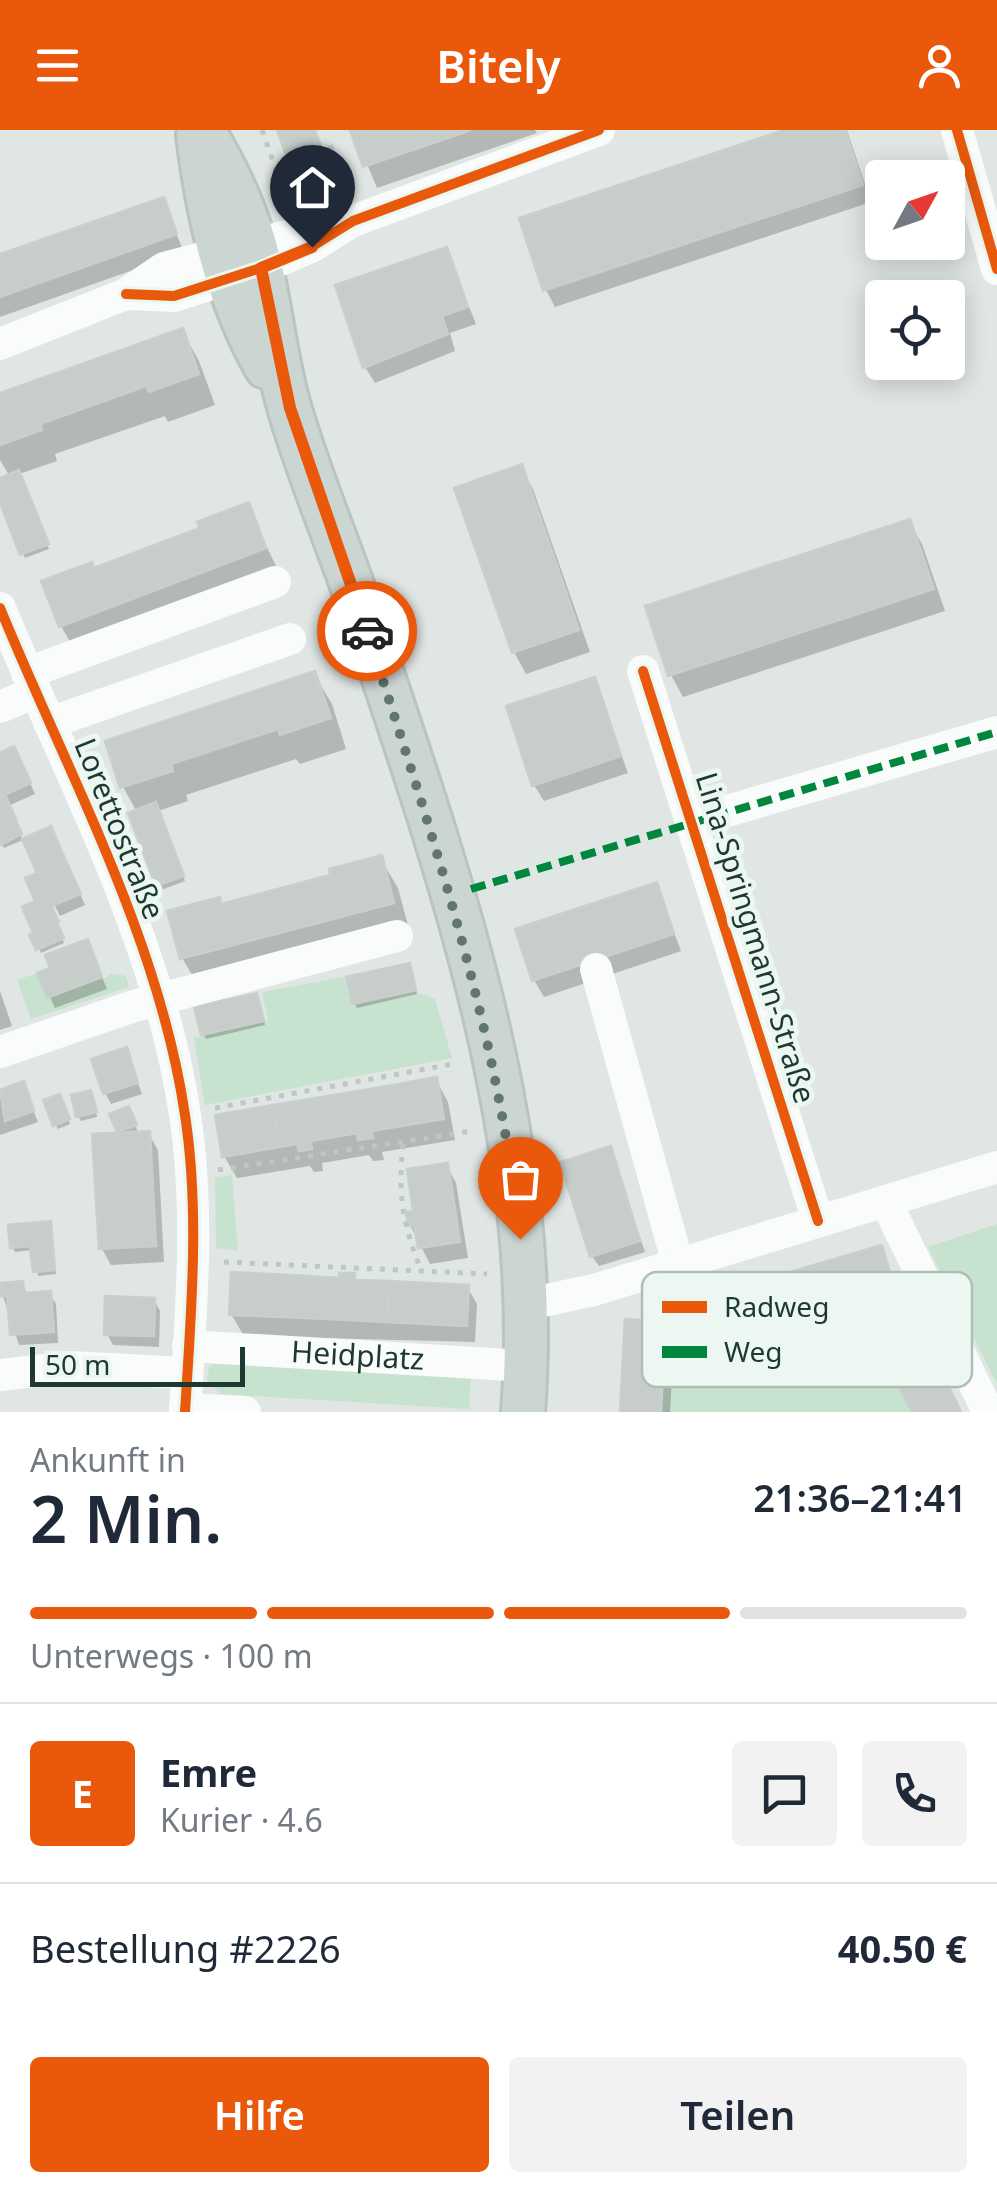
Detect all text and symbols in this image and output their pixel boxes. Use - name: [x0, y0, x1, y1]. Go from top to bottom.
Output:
- text: Bitely: [436, 35, 561, 96]
- icon: menu: [30, 38, 85, 93]
- icon: person: [912, 38, 967, 93]
- pin: [270, 145, 355, 248]
- icon: home: [285, 160, 340, 215]
- north arrow: [865, 160, 965, 260]
- map controls: [865, 160, 965, 380]
- button: locate: [865, 280, 965, 380]
- courier: [317, 581, 417, 681]
- icon: car: [340, 604, 395, 659]
- street label: Lorettostraße: [65, 732, 175, 925]
- street label: Lina-Springmann-Straße: [687, 767, 826, 1108]
- pin: [478, 1137, 563, 1240]
- icon: bag: [493, 1152, 548, 1207]
- legend: [642, 1272, 972, 1387]
- text: Radweg: [724, 1287, 829, 1325]
- street label: Heidplatz: [290, 1330, 426, 1379]
- text: Weg: [724, 1332, 783, 1370]
- scale bar: [30, 1342, 245, 1386]
- text: 50 m: [45, 1345, 111, 1383]
- text: Ankunft in: [30, 1438, 186, 1481]
- text: 21:36–21:41: [753, 1471, 967, 1523]
- text: 2 Min.: [30, 1474, 222, 1562]
- text: Unterwegs · 100 m: [30, 1634, 313, 1677]
- button: chat: [732, 1741, 837, 1846]
- button: phone: [862, 1741, 967, 1846]
- text: Emre: [160, 1746, 257, 1798]
- text: E: [72, 1767, 93, 1819]
- text: Kurier · 4.6: [160, 1798, 323, 1841]
- text: Bestellung #2226: [30, 1922, 341, 1974]
- text: 40.50 €: [838, 1922, 967, 1974]
- button: Hilfe: [30, 2057, 489, 2172]
- button: Teilen: [509, 2057, 967, 2172]

